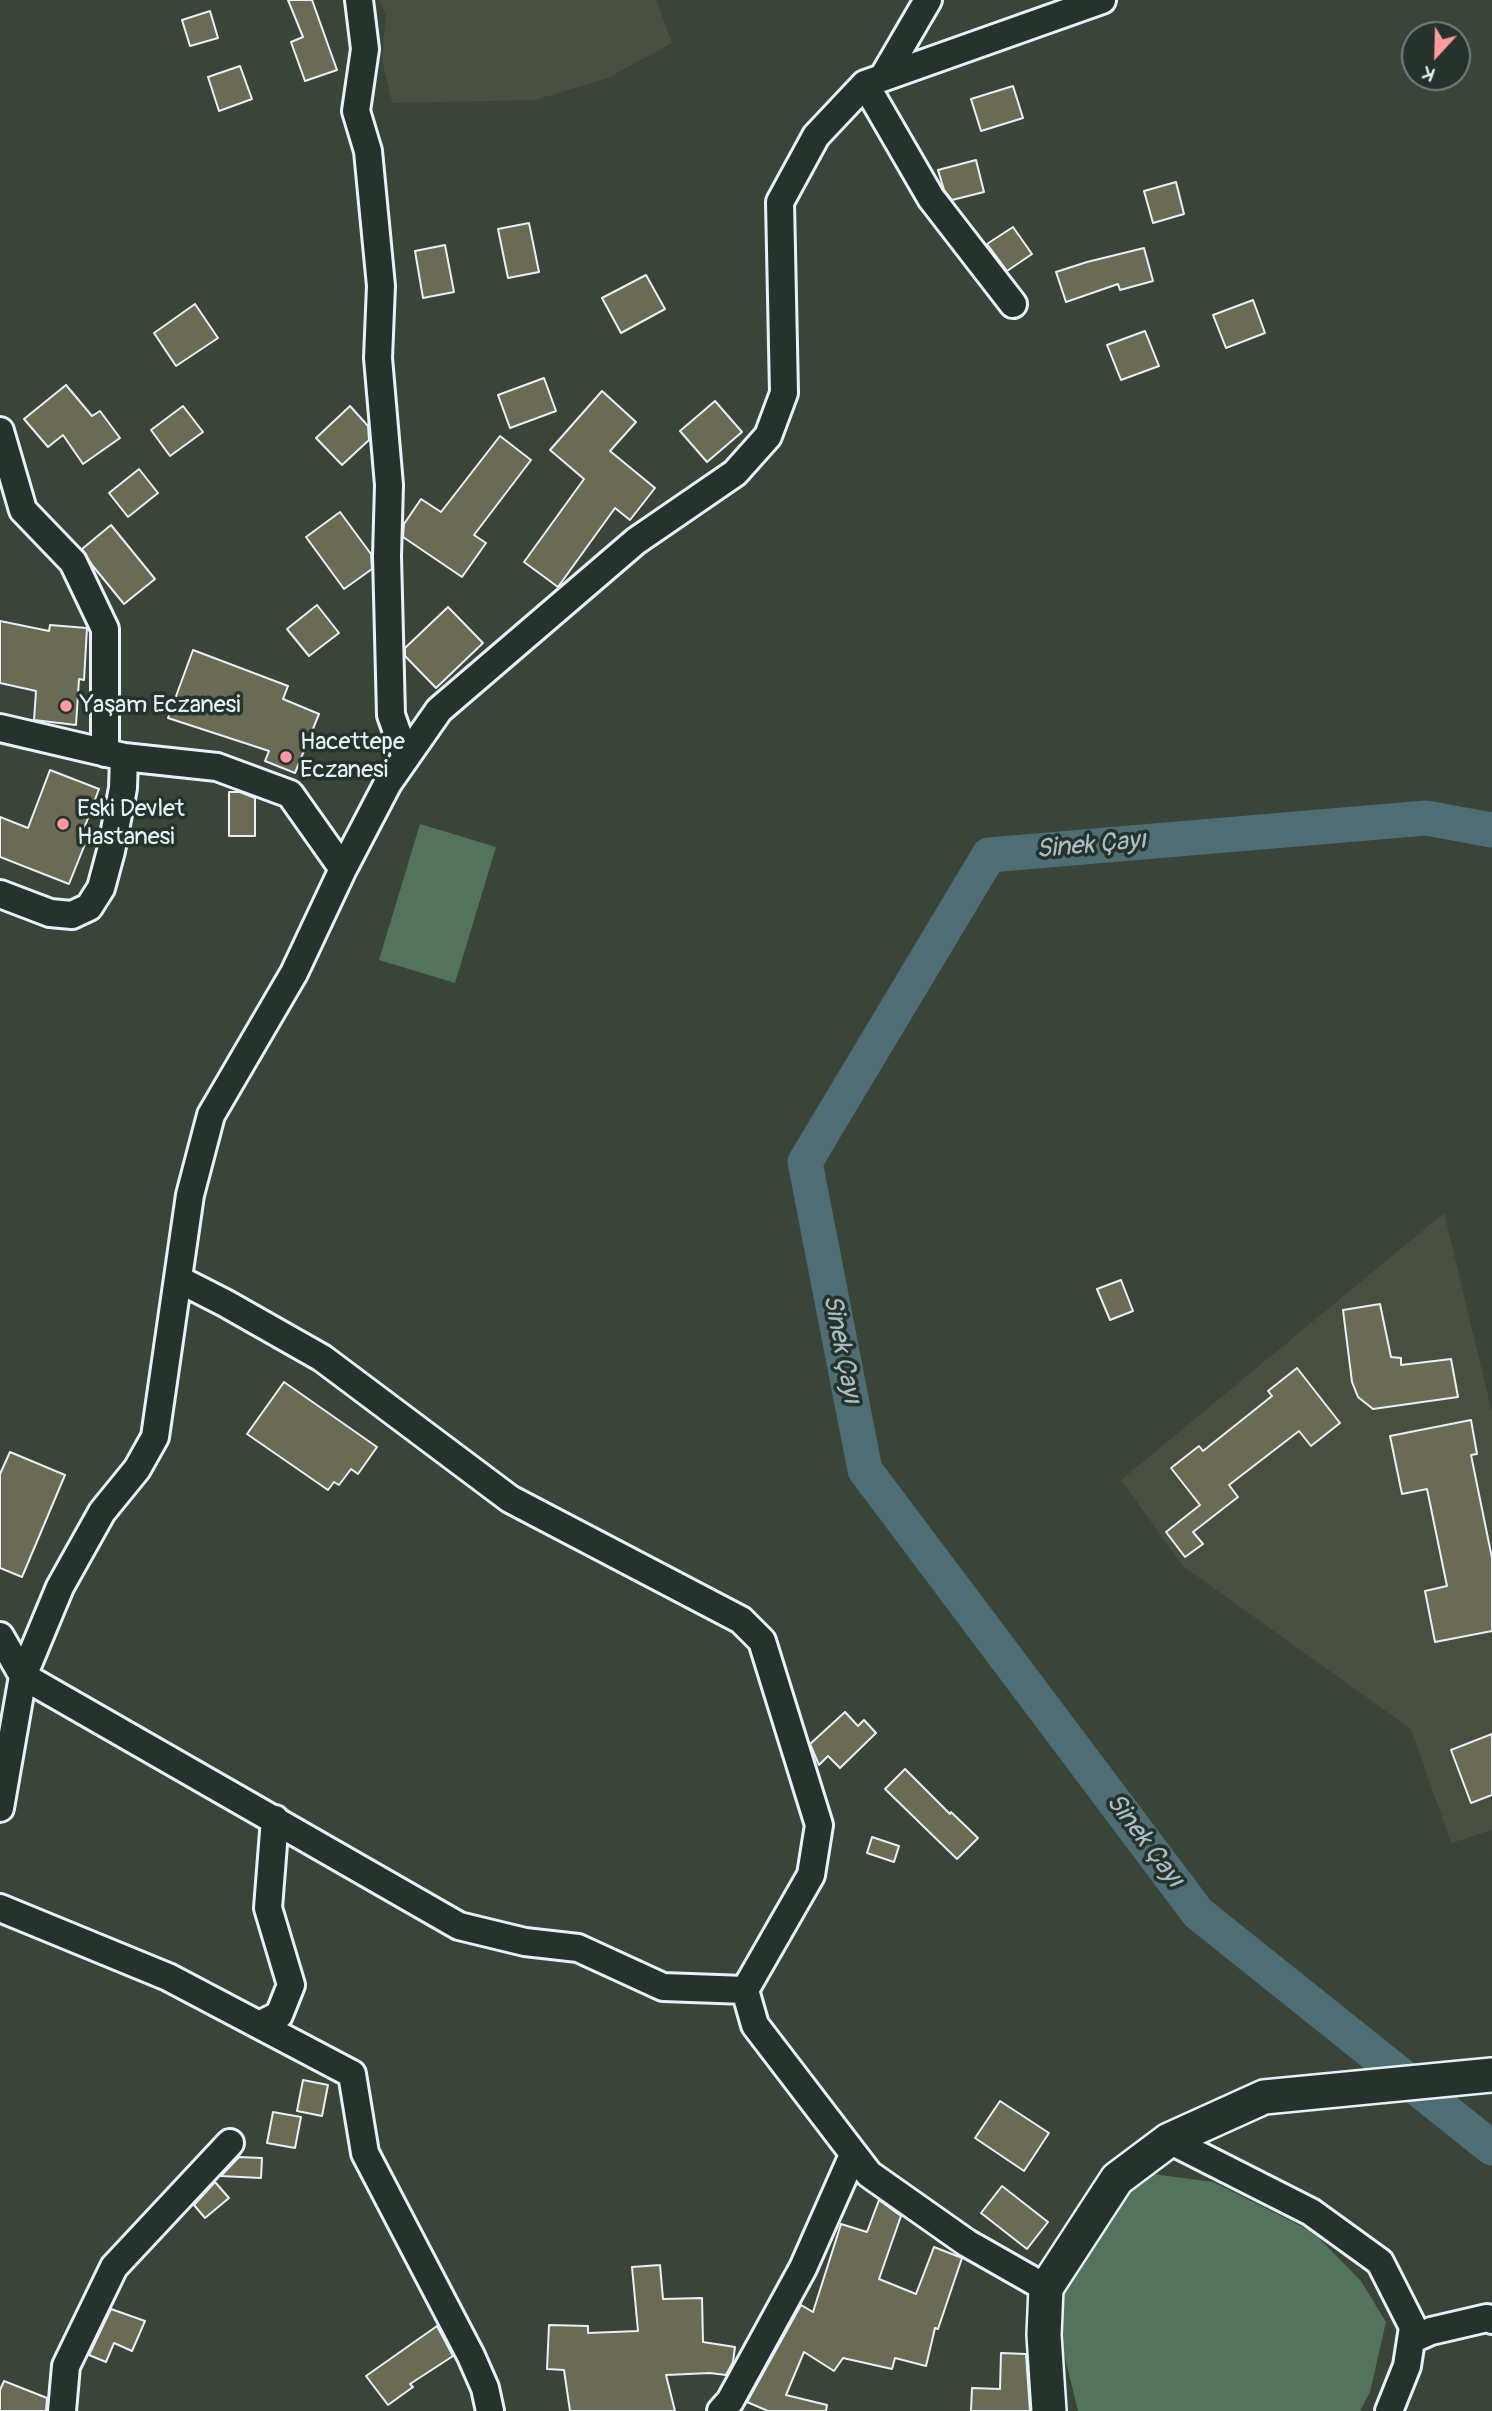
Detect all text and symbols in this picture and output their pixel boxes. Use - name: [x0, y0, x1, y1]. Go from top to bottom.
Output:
- north arrow: [1401, 21, 1471, 91]
- text: K: [1419, 60, 1439, 87]
- place label: Yaşam Eczanesi: [80, 692, 241, 720]
- marker: Yaşam Eczanesi: [58, 698, 74, 714]
- place label: Hacettepe Eczanesi: [300, 729, 405, 785]
- marker: Hacettepe Eczanesi: [278, 749, 294, 765]
- place label: Eski Devlet Hastanesi: [77, 796, 185, 852]
- marker: Eski Devlet Hastanesi: [55, 816, 71, 832]
- water label: Sinek Çayı: [1035, 826, 1147, 866]
- water label: Sinek Çayı: [815, 1292, 867, 1406]
- water label: Sinek Çayı: [1098, 1788, 1190, 1894]

